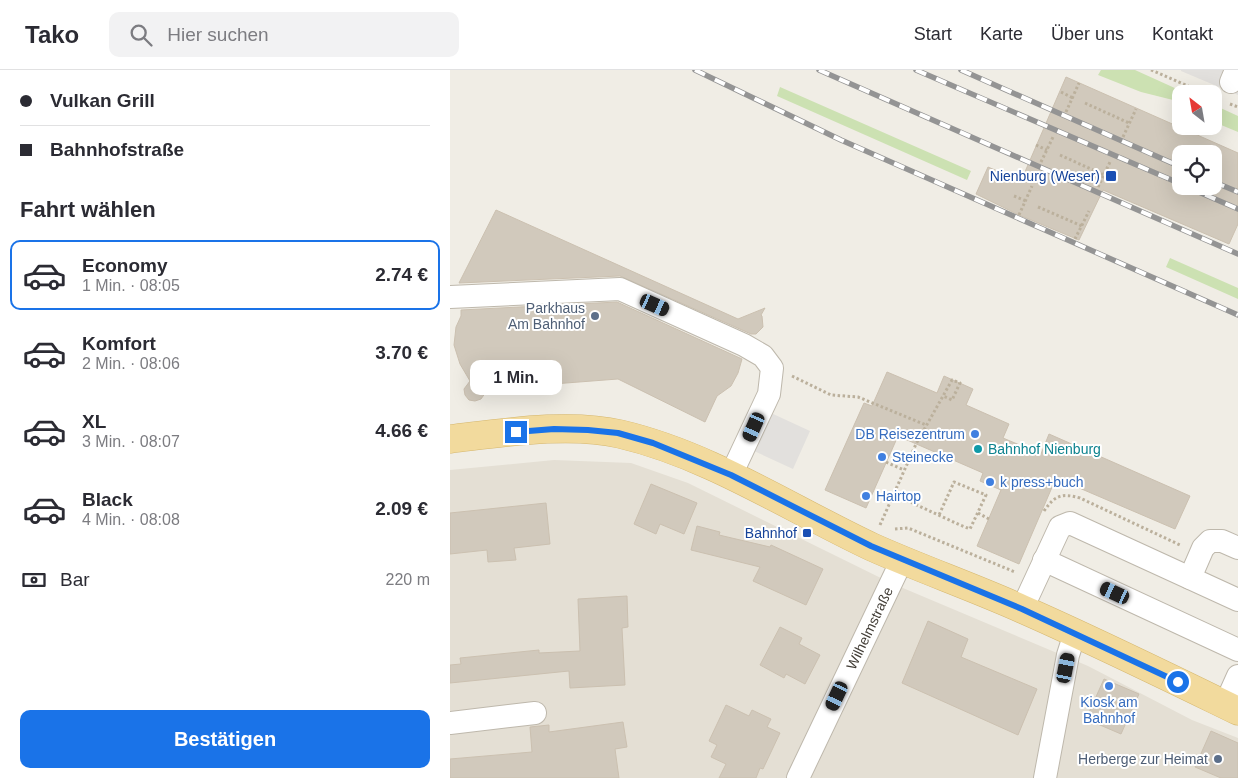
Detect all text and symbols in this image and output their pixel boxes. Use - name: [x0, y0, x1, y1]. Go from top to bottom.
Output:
- search box: [109, 12, 459, 57]
- text: Tako: [25, 21, 79, 48]
- icon: search: [127, 21, 155, 49]
- text: Hier suchen: [167, 24, 269, 45]
- text: Start: [914, 24, 952, 44]
- text: Karte: [980, 24, 1023, 44]
- text: Über uns: [1051, 24, 1124, 44]
- text: Kontakt: [1152, 24, 1213, 44]
- north arrow: [1172, 85, 1222, 135]
- map controls: [1172, 85, 1222, 195]
- text: Vulkan Grill: [50, 90, 155, 111]
- text: Bahnhofstraße: [50, 139, 184, 160]
- button: locate: [1172, 145, 1222, 195]
- place label: Nienburg (Weser): [990, 168, 1100, 184]
- marker: Nienburg (Weser): [1104, 169, 1118, 183]
- text: Fahrt wählen: [20, 197, 156, 222]
- icon: car: [22, 253, 67, 298]
- text: Economy: [82, 255, 168, 276]
- text: 2.74 €: [375, 264, 428, 285]
- text: 1 Min. · 08:05: [82, 277, 180, 294]
- car: [638, 292, 671, 318]
- place label: Parkhaus Am Bahnhof: [508, 300, 585, 332]
- marker: Parkhaus Am Bahnhof: [589, 310, 601, 322]
- icon: car: [22, 331, 67, 376]
- text: Komfort: [82, 333, 156, 354]
- text: 3.70 €: [375, 342, 428, 363]
- text: 2 Min. · 08:06: [82, 355, 180, 372]
- callout: 1 Min.: [470, 360, 562, 394]
- text: 1 Min.: [493, 369, 539, 386]
- icon: car: [22, 409, 67, 454]
- car: [741, 410, 766, 444]
- text: XL: [82, 411, 106, 432]
- text: 4.66 €: [375, 420, 428, 441]
- route end: [505, 421, 527, 443]
- place label: DB Reisezentrum: [855, 426, 965, 442]
- marker: DB Reisezentrum: [969, 428, 981, 440]
- text: 3 Min. · 08:07: [82, 433, 180, 450]
- place label: Bahnhof Nienburg: [988, 441, 1101, 457]
- marker: Bahnhof Nienburg: [972, 443, 984, 455]
- place label: Steinecke: [892, 449, 954, 465]
- marker: Steinecke: [876, 451, 888, 463]
- place label: k press+buch: [1000, 474, 1084, 490]
- marker: k press+buch: [984, 476, 996, 488]
- icon: car: [22, 487, 67, 532]
- place label: Hairtop: [876, 488, 921, 504]
- text: Black: [82, 489, 133, 510]
- marker: Hairtop: [860, 490, 872, 502]
- text: 2.09 €: [375, 498, 428, 519]
- text: 4 Min. · 08:08: [82, 511, 180, 528]
- place label: Bahnhof: [745, 525, 797, 541]
- marker: Bahnhof: [801, 527, 813, 539]
- icon: cash: [20, 566, 48, 594]
- text: Bar: [60, 569, 90, 590]
- text: 220 m: [386, 571, 430, 588]
- car: [1098, 580, 1131, 606]
- street label: Wilhelmstraße: [843, 584, 896, 672]
- car: [1055, 652, 1076, 684]
- route start: [1167, 671, 1189, 693]
- car: [823, 679, 850, 713]
- marker: Kiosk am Bahnhof: [1103, 680, 1115, 692]
- place label: Kiosk am Bahnhof: [1080, 694, 1138, 726]
- button: Bestätigen: [20, 710, 430, 768]
- place label: Herberge zur Heimat: [1078, 751, 1208, 767]
- marker: Herberge zur Heimat: [1212, 753, 1224, 765]

